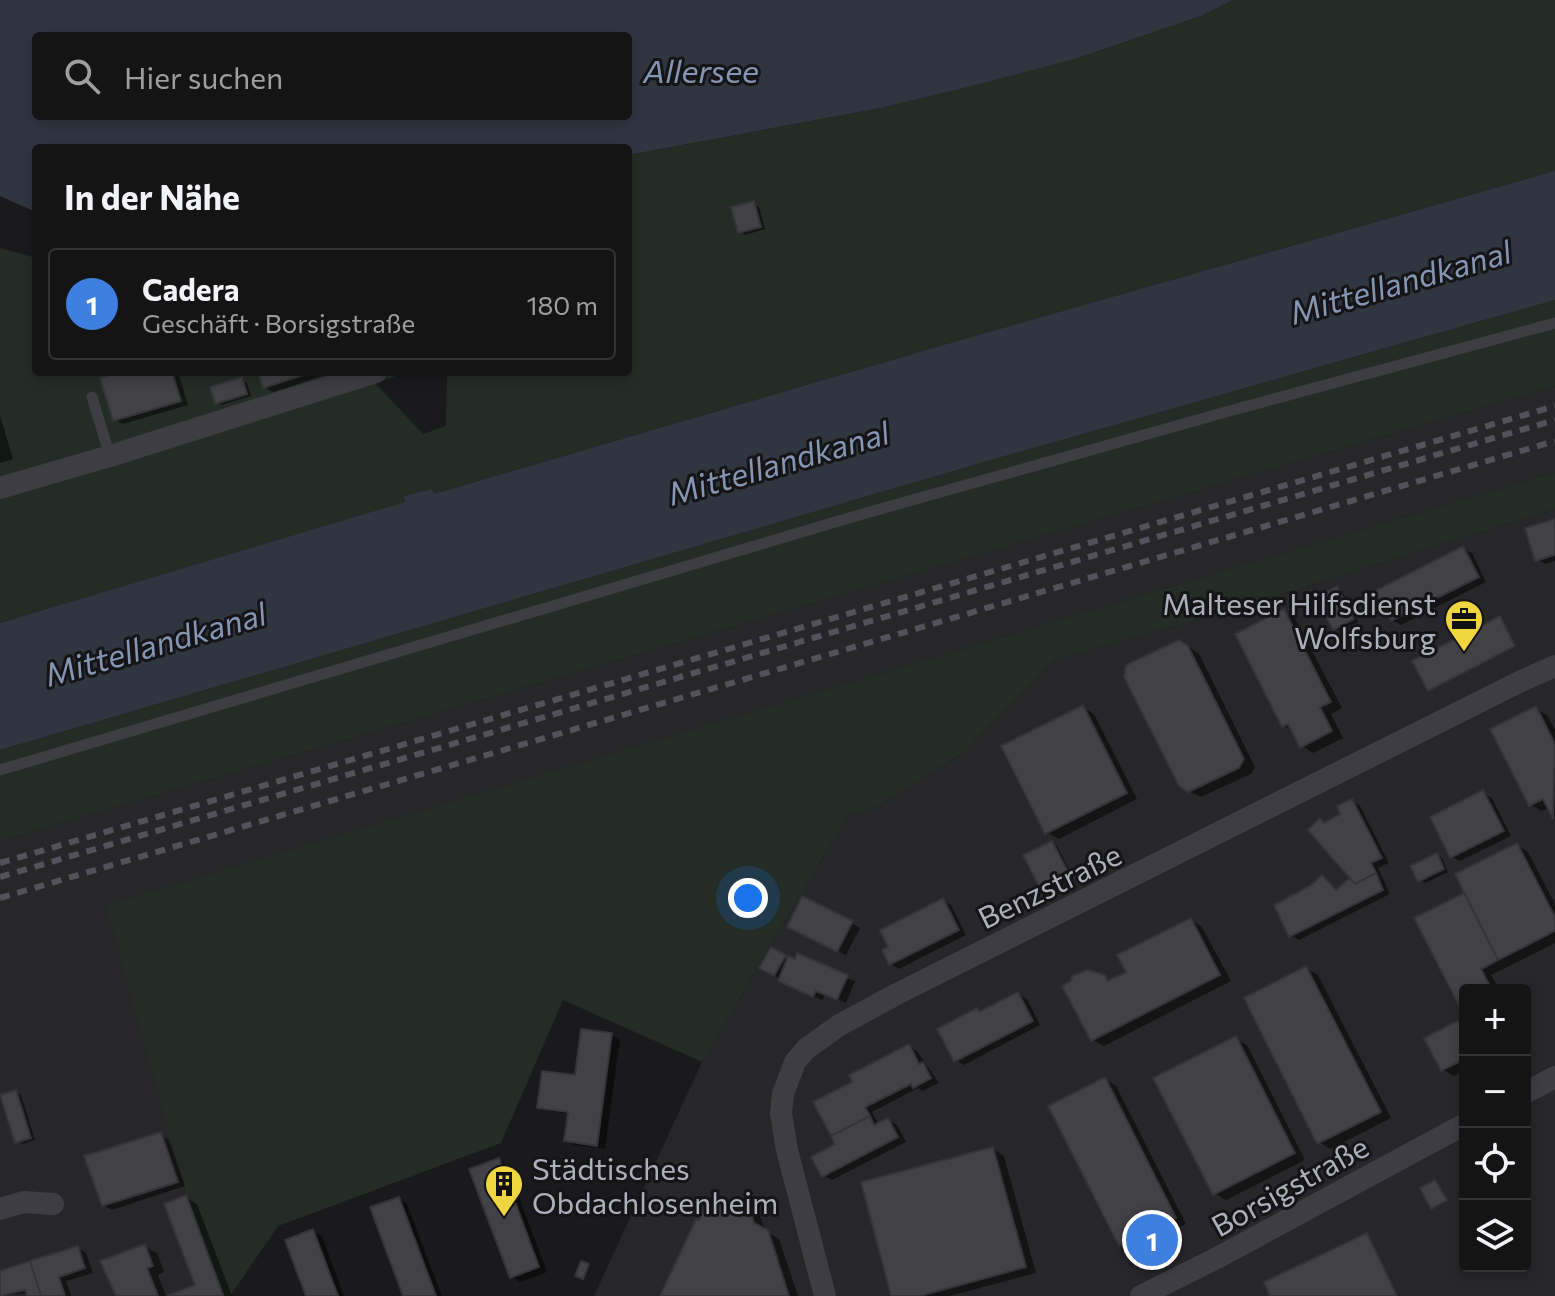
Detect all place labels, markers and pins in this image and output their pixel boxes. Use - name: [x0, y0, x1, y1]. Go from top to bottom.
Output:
- place label: Malteser Hilfsdienst Wolfsburg: [1162, 584, 1436, 655]
- office icon: Malteser Hilfsdienst Wolfsburg: [1443, 598, 1485, 653]
- place label: Städtisches Obdachlosenheim: [532, 1149, 778, 1220]
- building icon: Städtisches Obdachlosenheim: [483, 1163, 525, 1218]
- pin: 1: [1126, 1210, 1178, 1270]

